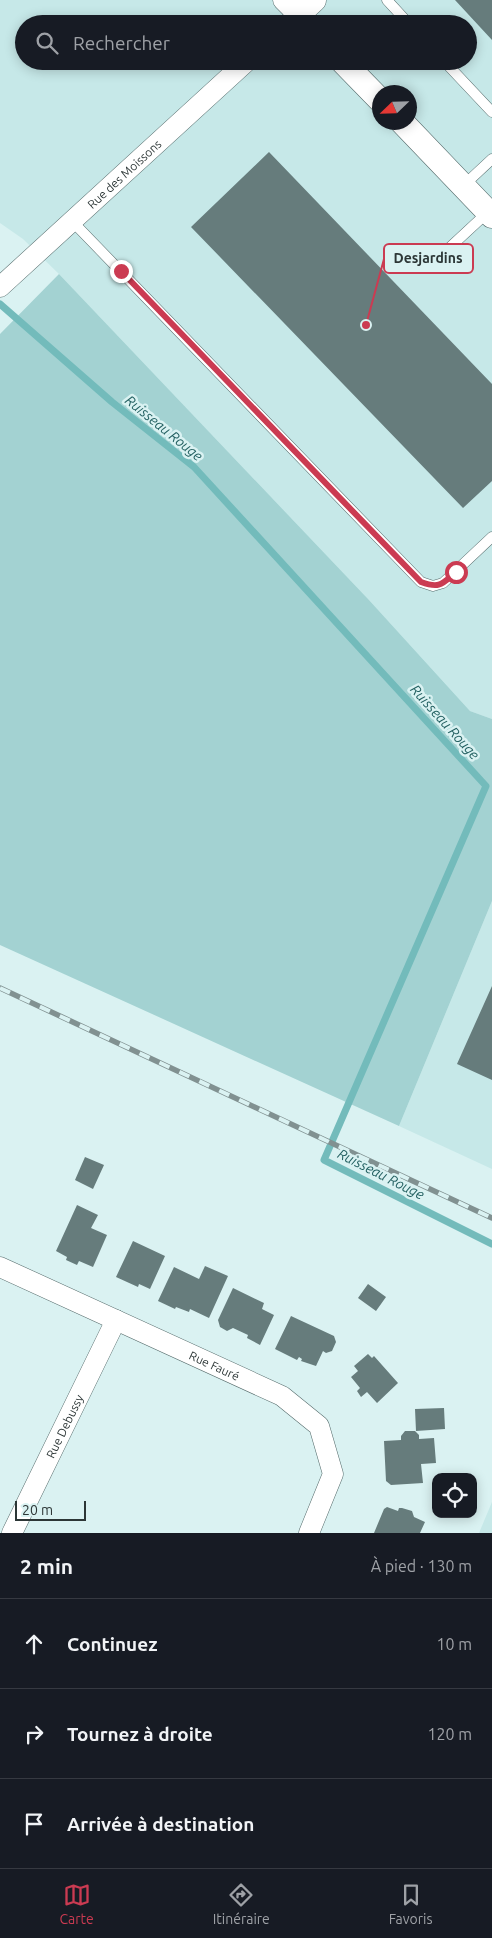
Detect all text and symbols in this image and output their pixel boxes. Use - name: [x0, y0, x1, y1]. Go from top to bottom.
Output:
- search box: [15, 15, 477, 70]
- icon: search: [33, 29, 61, 57]
- text: Rechercher: [73, 32, 170, 54]
- north arrow: [372, 85, 417, 130]
- street label: Rue des Moissons: [84, 137, 163, 211]
- callout: Desjardins: [384, 244, 473, 273]
- text: Desjardins: [393, 250, 463, 266]
- route end: [110, 260, 133, 283]
- water label: Ruisseau Rouge: [122, 392, 206, 464]
- route start: [445, 561, 468, 584]
- water label: Ruisseau Rouge: [407, 681, 483, 763]
- water label: Ruisseau Rouge: [335, 1145, 427, 1203]
- street label: Rue Fauré: [187, 1348, 242, 1382]
- street label: Rue Debussy: [43, 1392, 85, 1460]
- map controls: [432, 1473, 477, 1518]
- button: locate: [432, 1473, 477, 1518]
- scale bar: [15, 1498, 86, 1521]
- text: 20 m: [22, 1502, 53, 1518]
- text: 2 min: [20, 1554, 73, 1578]
- text: À pied · 130 m: [371, 1557, 472, 1575]
- icon: ahead: [20, 1630, 48, 1658]
- text: Continuez: [67, 1633, 157, 1655]
- text: 10 m: [436, 1635, 472, 1653]
- icon: right: [20, 1720, 48, 1748]
- text: Tournez à droite: [67, 1723, 213, 1745]
- text: 120 m: [427, 1725, 472, 1743]
- icon: arrive: [20, 1810, 48, 1838]
- text: Arrivée à destination: [67, 1813, 254, 1835]
- tab: Carte: [59, 1881, 94, 1927]
- tab: Itinéraire: [213, 1881, 270, 1927]
- tab: Favoris: [389, 1881, 433, 1927]

